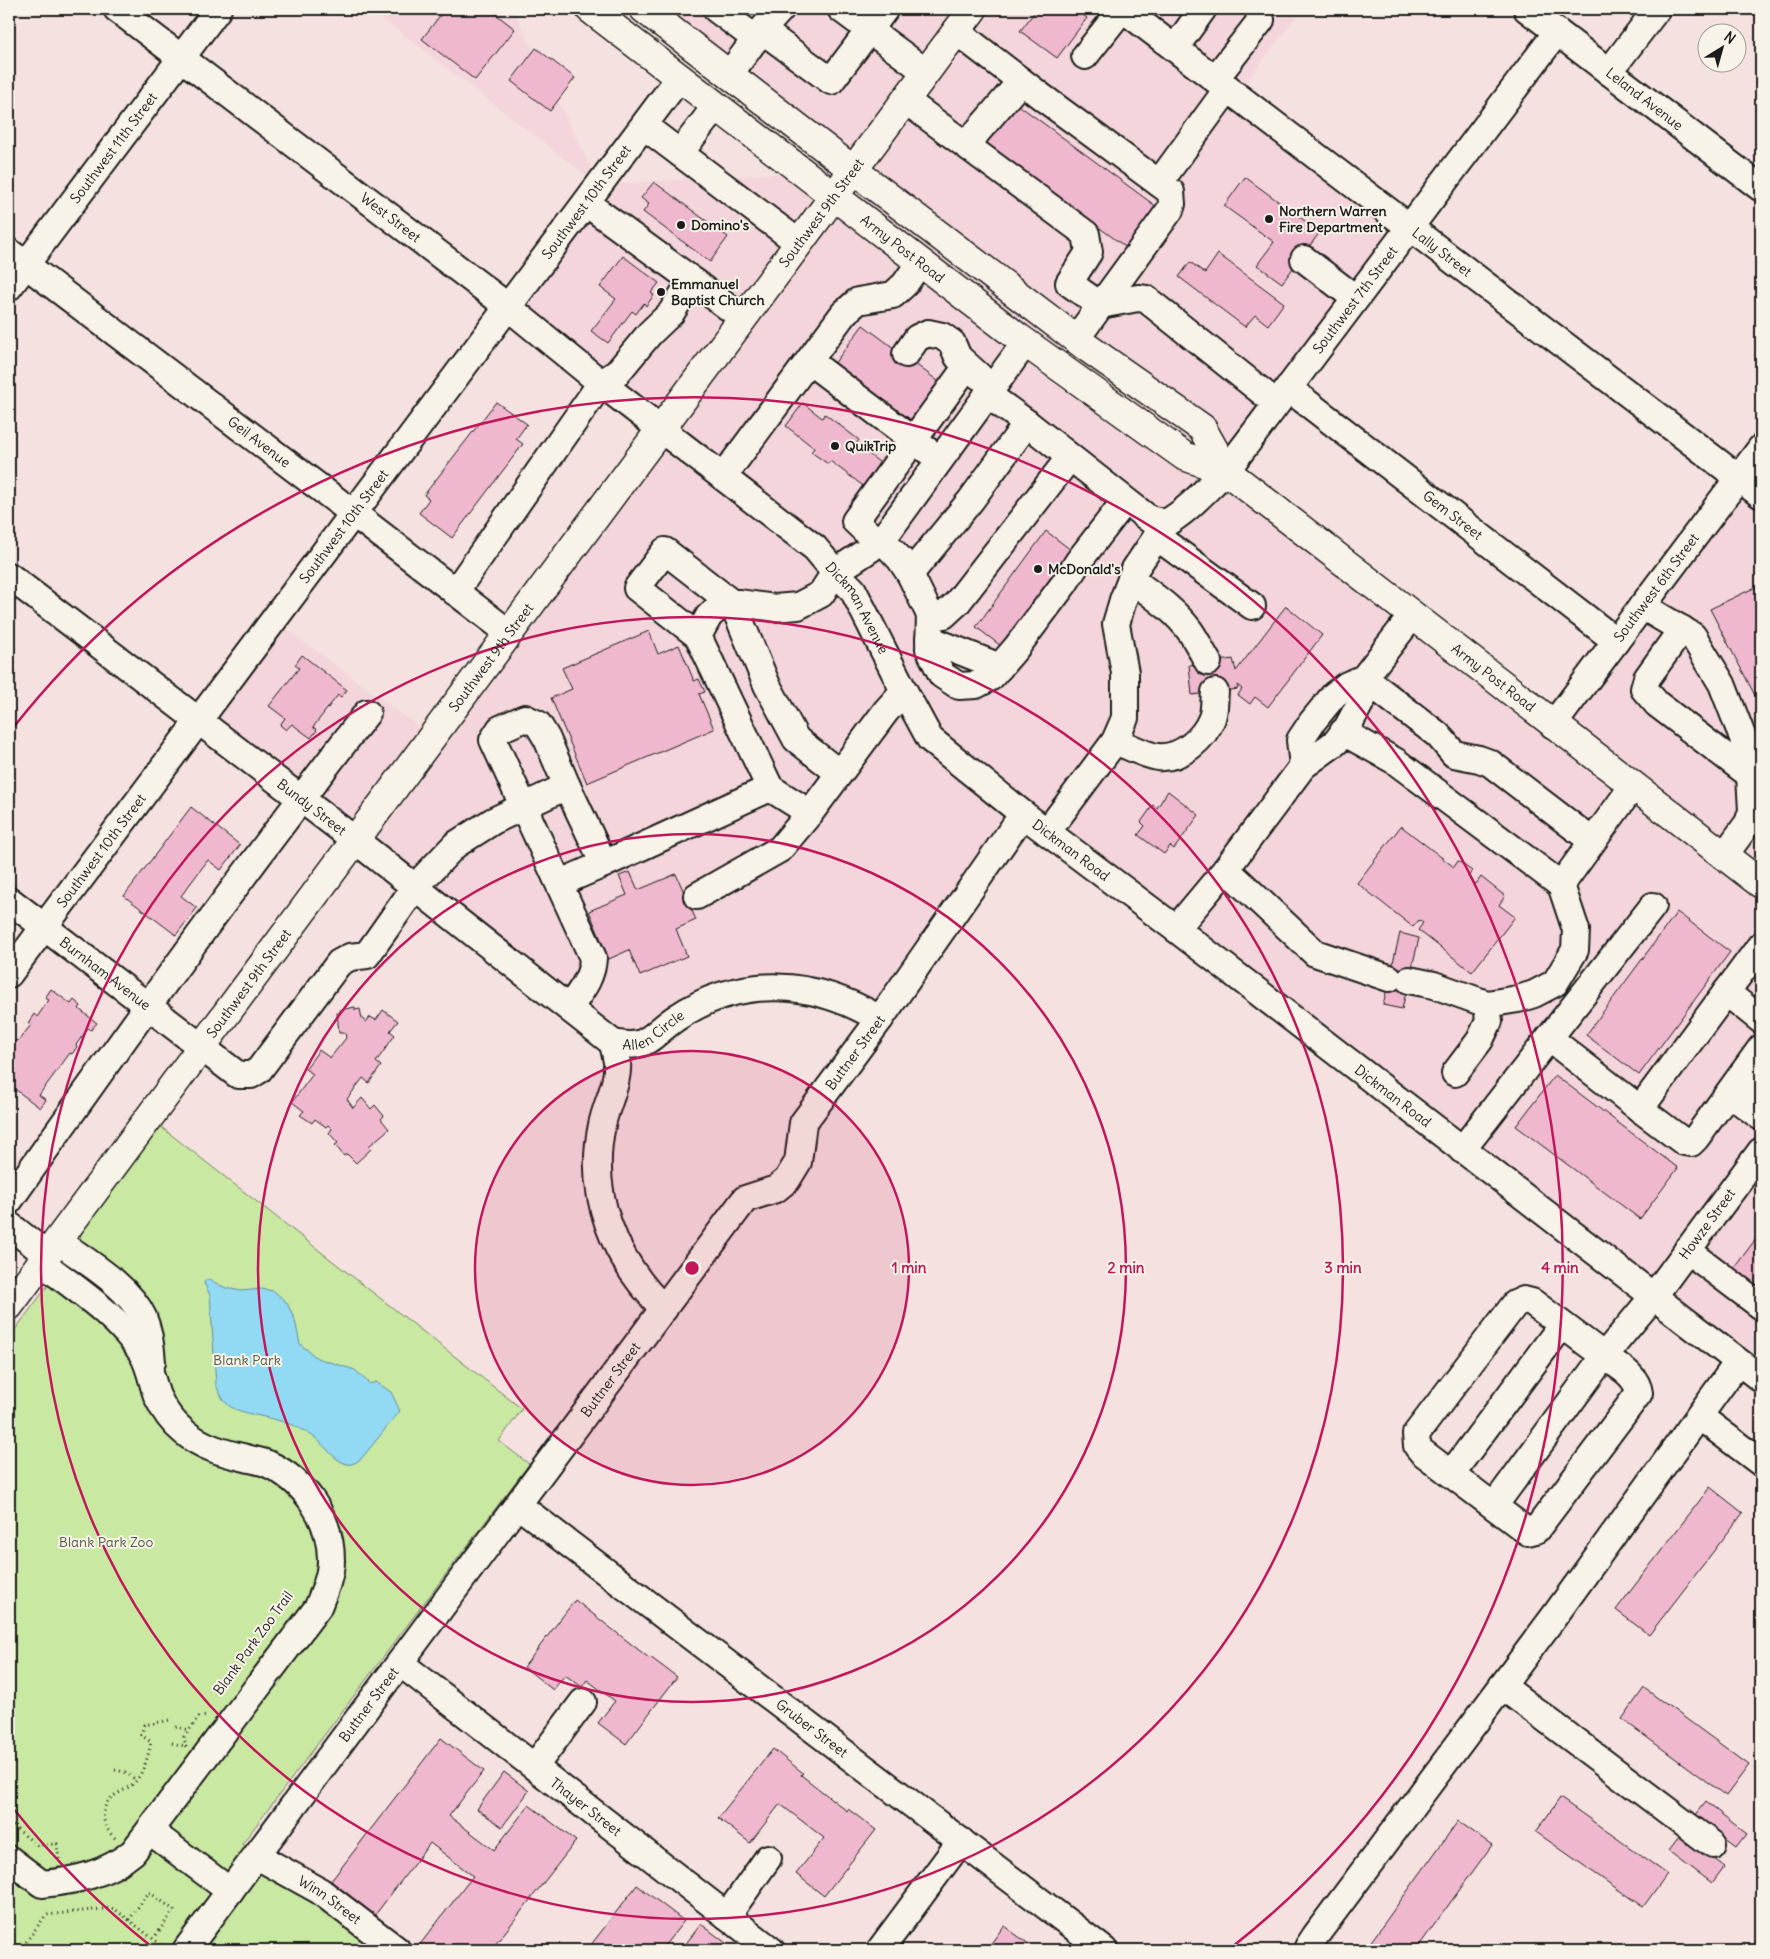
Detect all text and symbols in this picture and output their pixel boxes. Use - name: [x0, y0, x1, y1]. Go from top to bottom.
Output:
- north arrow: [1698, 22, 1748, 72]
- text: N: [1721, 28, 1739, 48]
- street label: Leland Avenue: [1602, 64, 1687, 134]
- street label: Southwest 11th Street: [66, 89, 161, 207]
- street label: Southwest 10th Street: [538, 141, 635, 263]
- street label: Southwest 9th Street: [775, 155, 868, 271]
- street label: West Street: [357, 189, 425, 246]
- place label: Northern Warren Fire Department: [1279, 202, 1387, 236]
- street label: Army Post Road: [857, 211, 948, 287]
- marker: Northern Warren Fire Department: [1263, 213, 1275, 225]
- place label: Domino's: [691, 216, 750, 234]
- marker: Domino's: [675, 219, 687, 231]
- street label: Lally Street: [1409, 223, 1476, 281]
- street label: Southwest 7th Street: [1309, 242, 1401, 357]
- place label: Emmanuel Baptist Church: [671, 275, 765, 309]
- marker: Emmanuel Baptist Church: [655, 286, 667, 298]
- street label: Geil Avenue: [224, 412, 294, 471]
- place label: QuikTrip: [845, 437, 896, 455]
- marker: QuikTrip: [829, 440, 841, 452]
- street label: Southwest 10th Street: [295, 466, 392, 587]
- street label: Gem Street: [1419, 486, 1486, 544]
- street label: Southwest 6th Street: [1610, 529, 1703, 645]
- street label: Dickman Avenue: [822, 558, 893, 657]
- place label: McDonald's: [1048, 560, 1121, 578]
- marker: McDonald's: [1032, 563, 1044, 575]
- street label: Southwest 9th Street: [445, 599, 538, 716]
- street label: Army Post Road: [1448, 639, 1539, 716]
- street label: Bundy Street: [274, 775, 350, 839]
- street label: Southwest 10th Street: [53, 790, 150, 911]
- street label: Dickman Road: [1029, 815, 1113, 885]
- street label: Southwest 9th Street: [202, 925, 295, 1041]
- street label: Burnham Avenue: [56, 933, 154, 1014]
- street label: Allen Circle: [622, 1006, 688, 1054]
- street label: Buttner Street: [821, 1011, 889, 1094]
- street label: Dickman Road: [1351, 1061, 1435, 1131]
- street label: Howze Street: [1675, 1185, 1739, 1263]
- text: 1 min: [892, 1258, 927, 1277]
- text: 2 min: [1108, 1258, 1145, 1277]
- text: 3 min: [1324, 1258, 1362, 1277]
- text: 4 min: [1541, 1258, 1579, 1277]
- centre of rings: [683, 1259, 701, 1277]
- street label: Buttner Street: [577, 1338, 644, 1421]
- park label: Blank Park: [213, 1351, 281, 1369]
- park label: Blank Park Zoo: [59, 1533, 153, 1551]
- street label: Blank Park Zoo Trail: [209, 1588, 297, 1698]
- street label: Buttner Street: [335, 1663, 403, 1746]
- street label: Gruber Street: [772, 1695, 852, 1761]
- street label: Thayer Street: [547, 1774, 625, 1840]
- street label: Winn Street: [295, 1872, 365, 1928]

